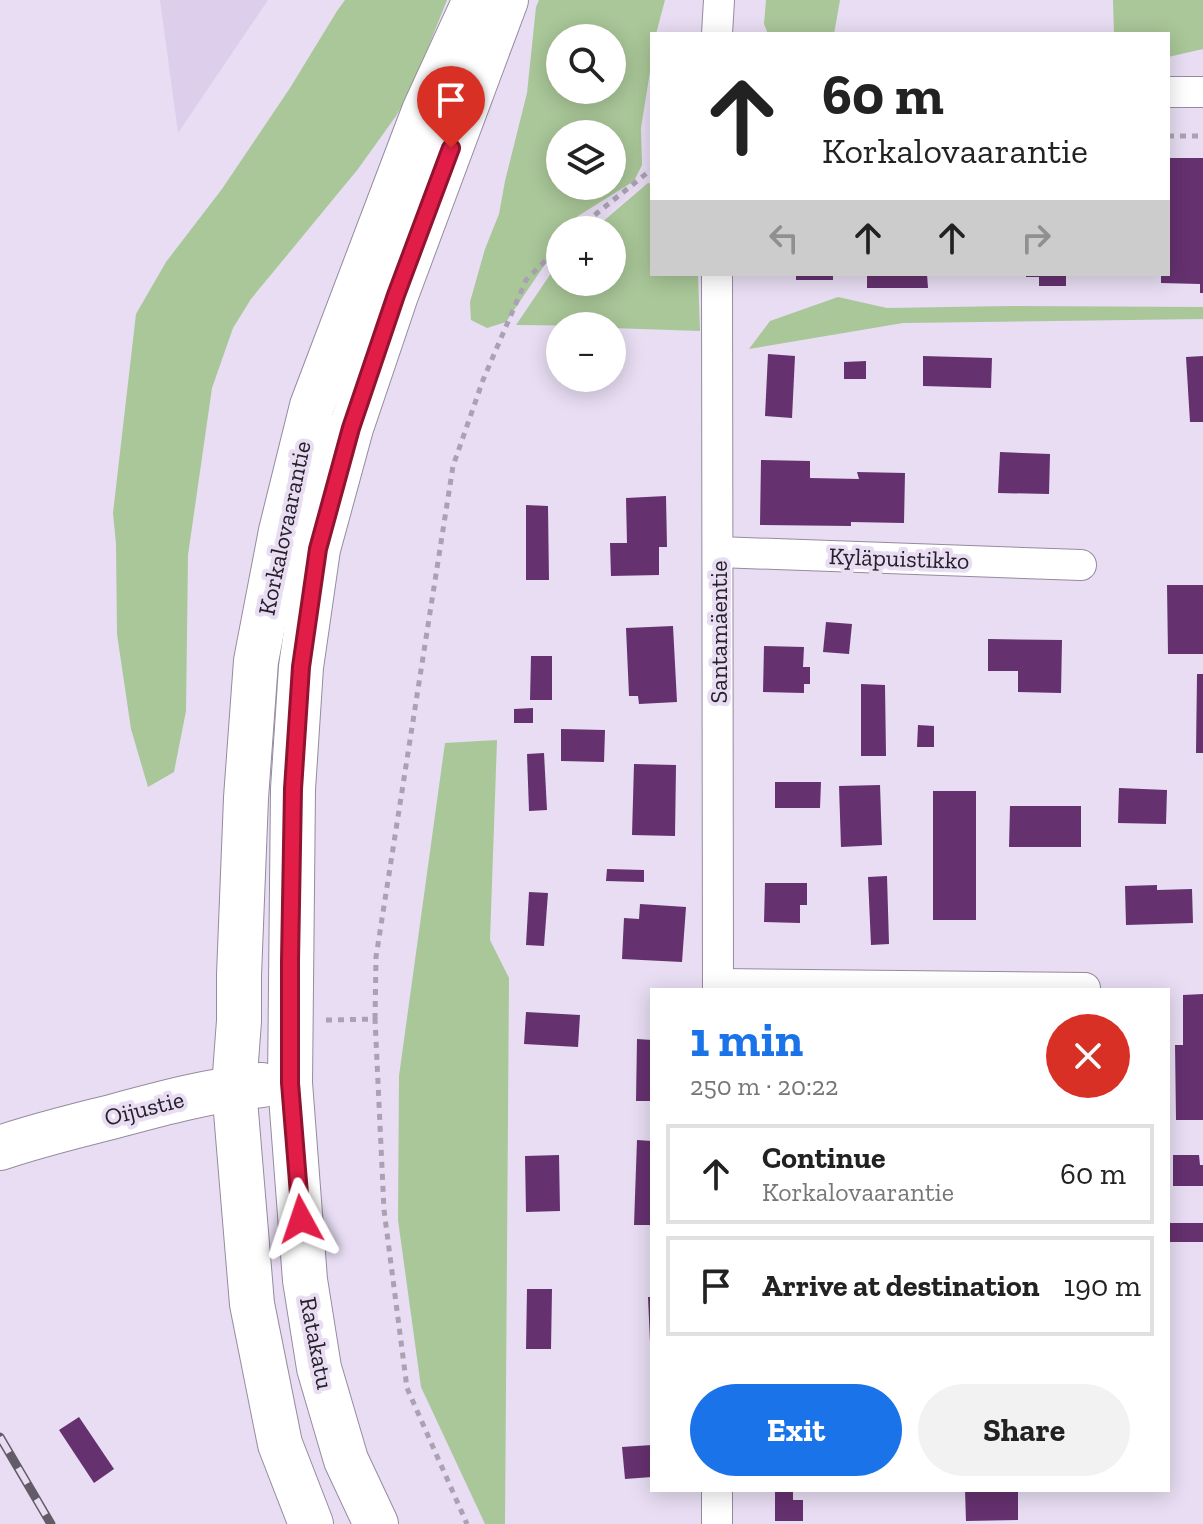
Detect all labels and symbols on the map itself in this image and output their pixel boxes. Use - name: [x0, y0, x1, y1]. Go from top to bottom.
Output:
- pin: [417, 66, 485, 148]
- street label: Korkalovaarantie: [251, 438, 317, 618]
- street label: Kyläpuistikko: [828, 541, 970, 575]
- street label: Santamäentie: [704, 561, 733, 703]
- street label: Oijustie: [101, 1084, 187, 1132]
- position arrow: [259, 1177, 343, 1261]
- street label: Ratakatu: [294, 1294, 340, 1392]

